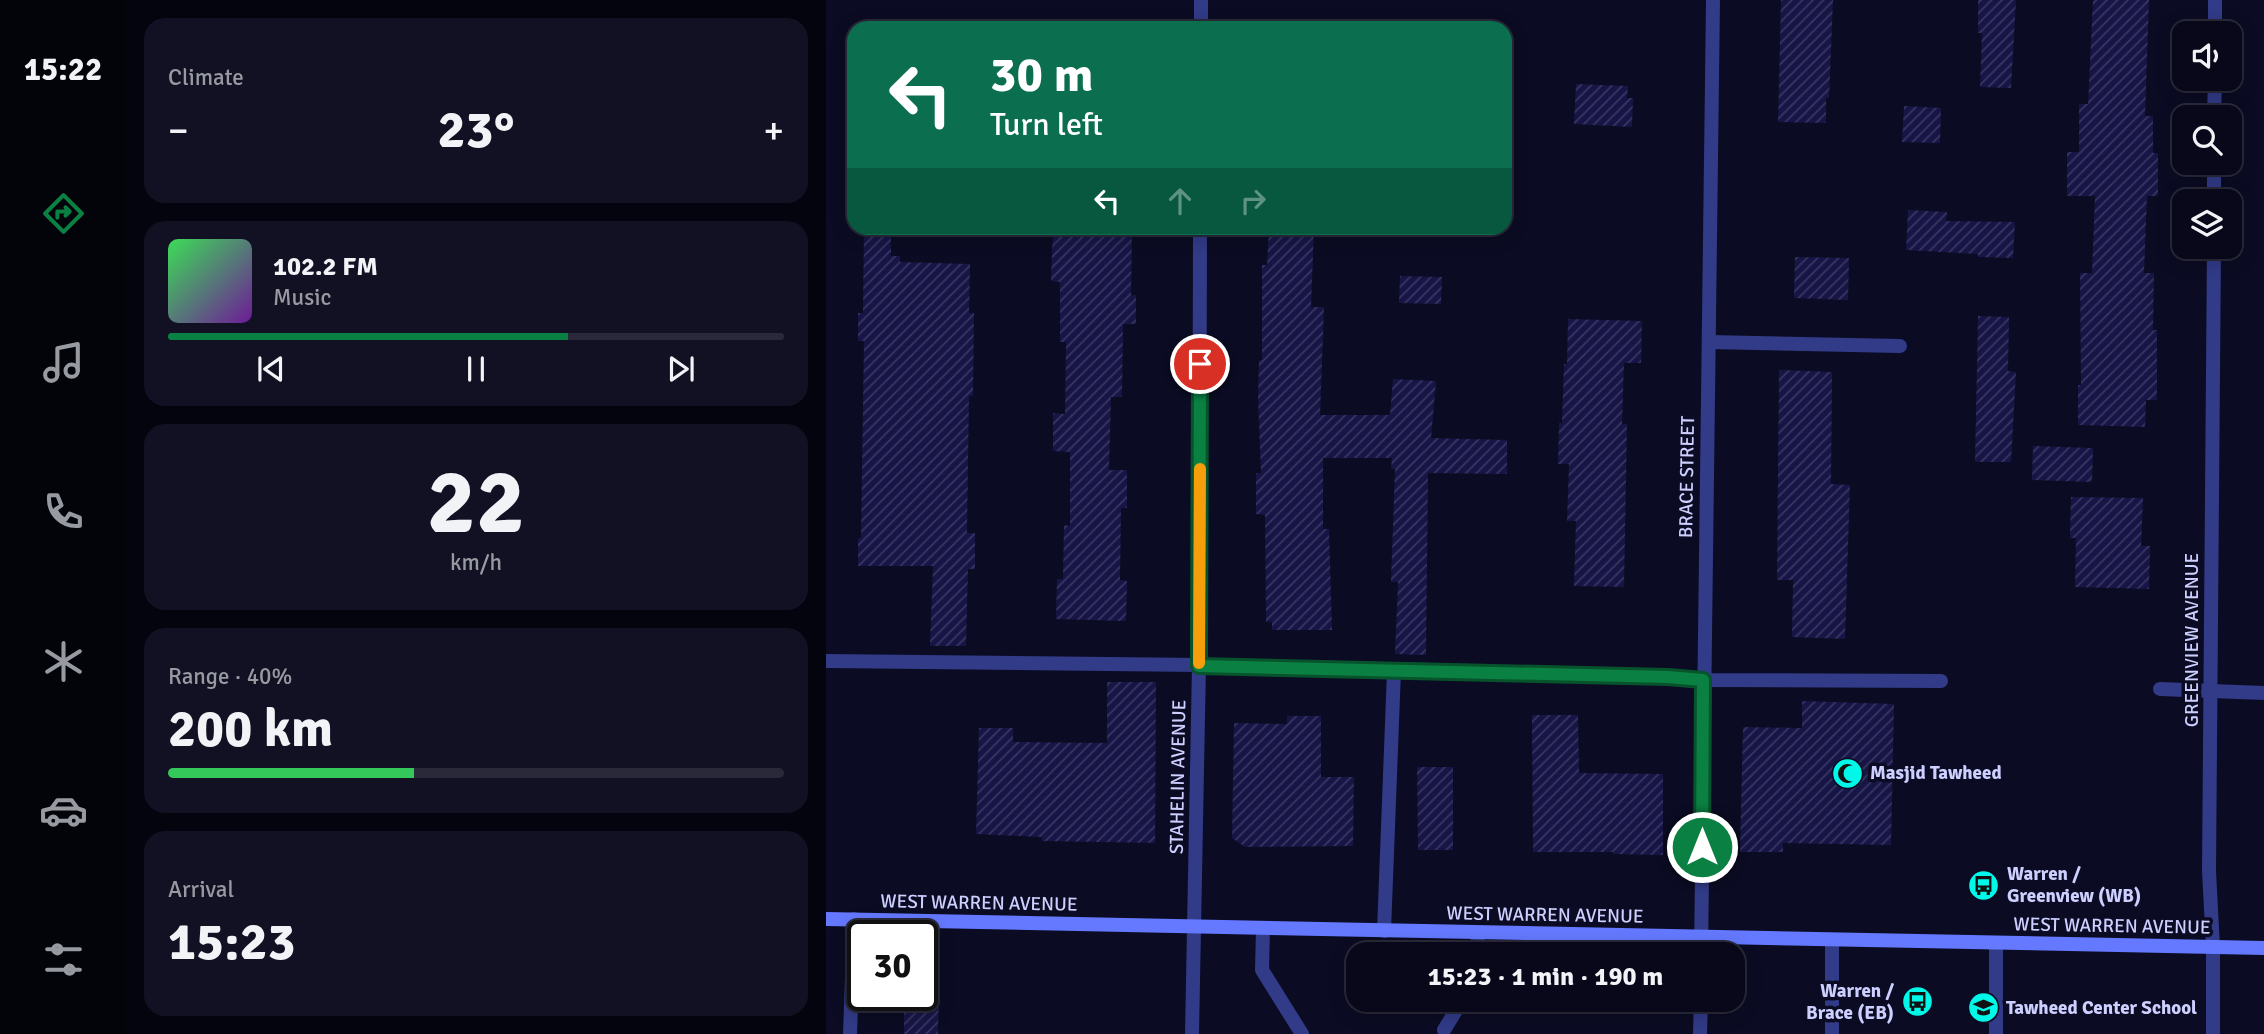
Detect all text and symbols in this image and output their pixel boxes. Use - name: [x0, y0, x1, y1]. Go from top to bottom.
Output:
- map controls: [2172, 21, 2242, 259]
- button: sound: [2172, 21, 2242, 91]
- text: 30 m: [990, 45, 1093, 105]
- icon: left: [875, 49, 966, 140]
- text: 15:22: [24, 50, 102, 89]
- text: Climate: [168, 63, 244, 92]
- text: 23°: [438, 98, 514, 162]
- text: Turn left: [990, 105, 1103, 144]
- button: search: [2172, 105, 2242, 175]
- text: −: [168, 107, 189, 154]
- text: +: [763, 107, 784, 154]
- icon: left: [1088, 182, 1126, 220]
- icon: ahead: [1161, 182, 1199, 220]
- icon: right: [1234, 182, 1272, 220]
- icon: directions: [39, 189, 88, 238]
- button: layers: [2172, 189, 2242, 259]
- text: 102.2 FM: [273, 251, 378, 283]
- text: Music: [273, 283, 331, 312]
- pin: [1170, 334, 1230, 394]
- icon: music: [39, 338, 88, 387]
- icon: arrive: [1181, 345, 1219, 383]
- icon: previous: [252, 350, 290, 388]
- icon: pause: [457, 350, 495, 388]
- icon: next: [662, 350, 700, 388]
- street label: BRACE STREET: [1674, 415, 1700, 538]
- text: 22: [427, 446, 525, 559]
- icon: phone: [39, 487, 88, 536]
- text: km/h: [450, 548, 502, 577]
- street label: GREENVIEW AVENUE: [2180, 553, 2204, 727]
- icon: climate: [39, 637, 88, 686]
- text: Range · 40%: [168, 662, 292, 691]
- text: 200 km: [168, 697, 333, 761]
- street label: STAHELIN AVENUE: [1165, 700, 1191, 854]
- mosque icon: Masjid Tawheed: [1830, 756, 1864, 790]
- place label: Masjid Tawheed: [1870, 761, 2002, 785]
- icon: car: [39, 786, 88, 835]
- position arrow: [1665, 810, 1739, 884]
- place label: Warren / Greenview (WB): [2007, 862, 2141, 908]
- bus stop icon: Warren / Greenview (WB): [1967, 868, 2001, 902]
- text: Arrival: [168, 875, 234, 904]
- street label: WEST WARREN AVENUE: [880, 889, 1078, 917]
- street label: WEST WARREN AVENUE: [1446, 901, 1644, 929]
- text: 15:23: [168, 910, 296, 974]
- street label: WEST WARREN AVENUE: [2013, 912, 2211, 940]
- speed limit sign: 30: [847, 920, 938, 1011]
- icon: filters: [39, 935, 88, 984]
- text: 15:23 · 1 min · 190 m: [1428, 961, 1663, 993]
- place label: Warren / Brace (EB): [1806, 979, 1894, 1025]
- bus stop icon: Warren / Brace (EB): [1900, 985, 1934, 1019]
- school or university icon: Tawheed Center School: [1966, 991, 2000, 1025]
- place label: Tawheed Center School: [2006, 996, 2197, 1020]

